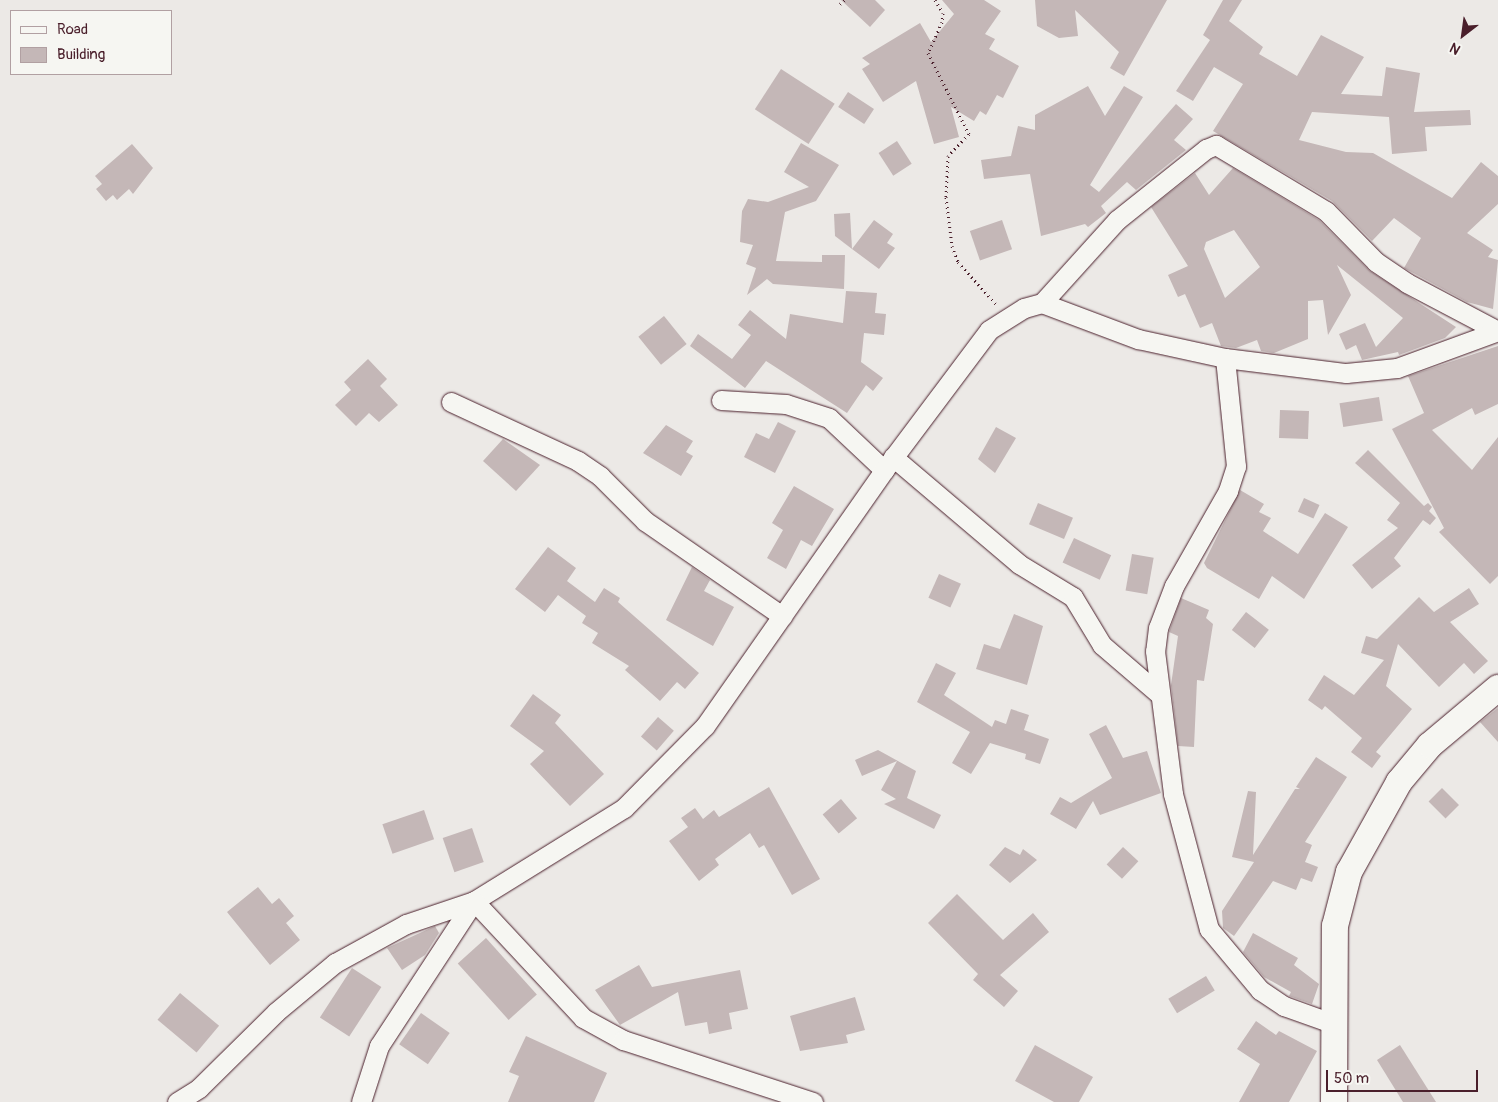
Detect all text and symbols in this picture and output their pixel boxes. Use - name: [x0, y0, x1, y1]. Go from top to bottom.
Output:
- legend: [10, 10, 172, 75]
- north arrow: [1438, 10, 1488, 60]
- text: Road: [57, 20, 88, 39]
- text: N: [1447, 39, 1464, 58]
- text: Building: [57, 45, 105, 64]
- scale bar: [1328, 1060, 1480, 1092]
- text: 50 m: [1334, 1069, 1369, 1088]

